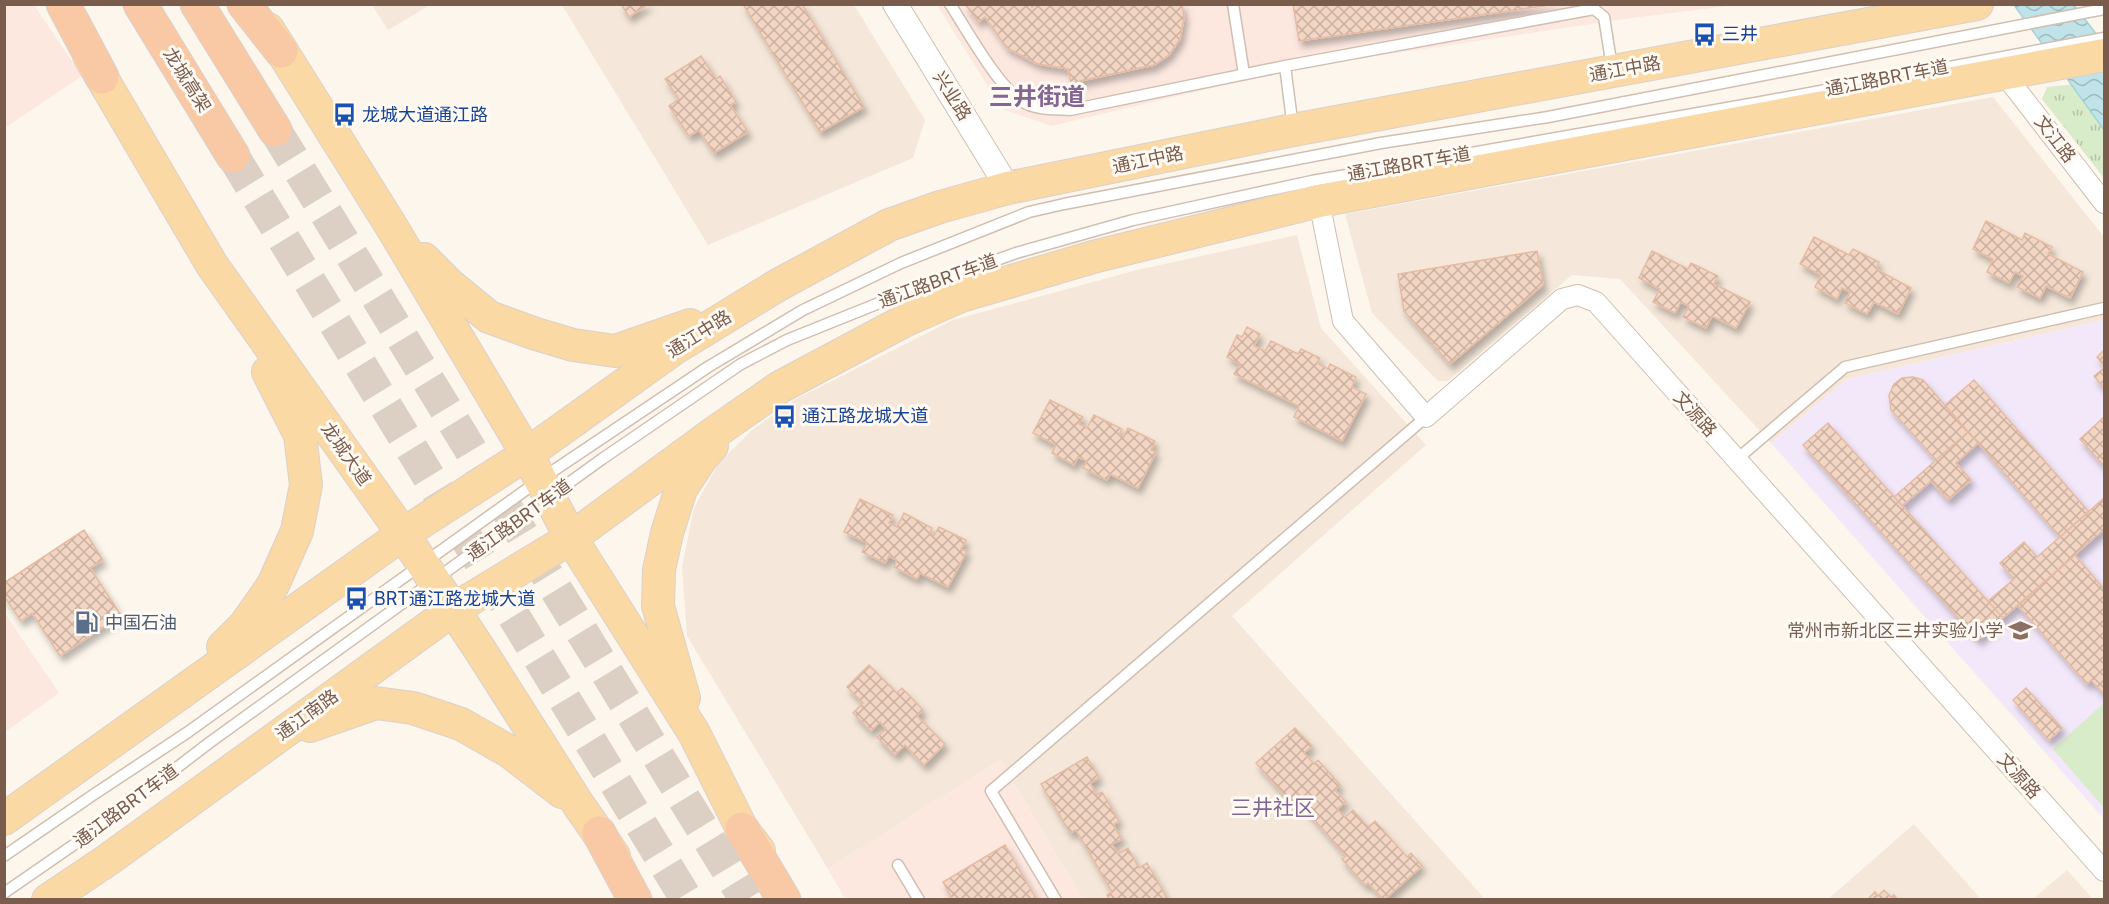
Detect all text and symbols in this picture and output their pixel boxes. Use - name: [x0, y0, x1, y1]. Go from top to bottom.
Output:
- bus stop icon: 三井: [1691, 21, 1717, 47]
- place label: 三井: [1722, 23, 1758, 44]
- street label: 龙城高架: [159, 44, 215, 116]
- street label: 通江中路: [1588, 52, 1662, 85]
- street label: 通江路BRT车道: [1824, 55, 1950, 100]
- street label: 兴业路: [929, 67, 976, 124]
- district label: 三井街道: [989, 82, 1085, 111]
- bus stop icon: 龙城大道通江路: [331, 102, 357, 128]
- place label: 龙城大道通江路: [362, 104, 488, 125]
- street label: 文江路: [2030, 111, 2080, 166]
- street label: 通江中路: [1110, 142, 1185, 177]
- street label: 通江路BRT车道: [1346, 142, 1472, 185]
- street label: 通江路BRT车道: [876, 249, 1000, 312]
- street label: 通江中路: [663, 306, 735, 362]
- street label: 文源路: [1670, 387, 1721, 441]
- bus stop icon: 通江路龙城大道: [771, 403, 797, 429]
- place label: 通江路龙城大道: [802, 405, 928, 426]
- street label: 龙城大道: [317, 418, 376, 489]
- street label: 通江路BRT车道: [462, 474, 575, 565]
- bus stop icon: BRT通江路龙城大道: [343, 586, 369, 612]
- place label: BRT通江路龙城大道: [374, 588, 535, 609]
- fuel station icon: 中国石油: [74, 610, 100, 636]
- place label: 中国石油: [105, 612, 177, 633]
- school or university icon: 常州市新北区三井实验小学: [2008, 618, 2034, 644]
- place label: 常州市新北区三井实验小学: [1787, 620, 2003, 641]
- street label: 通江南路: [271, 685, 342, 744]
- street label: 文源路: [1994, 749, 2045, 803]
- street label: 通江路BRT车道: [69, 760, 182, 852]
- district label: 三井社区: [1231, 795, 1315, 820]

